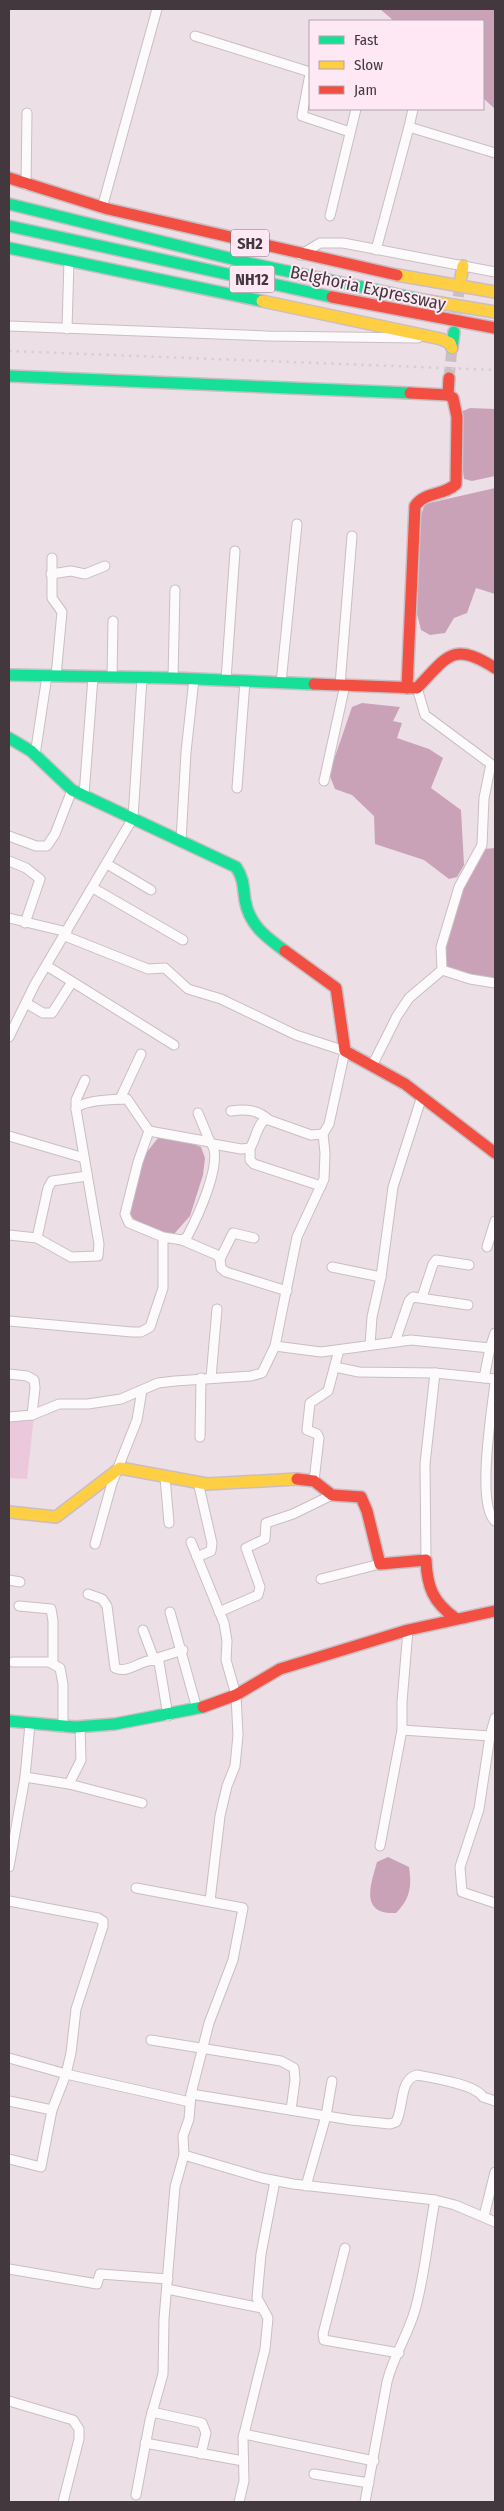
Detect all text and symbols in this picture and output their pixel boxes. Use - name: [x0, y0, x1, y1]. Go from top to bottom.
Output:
- legend: [309, 20, 484, 110]
- text: Fast: [354, 31, 378, 49]
- text: Slow: [354, 56, 383, 74]
- text: Jam: [354, 81, 377, 99]
- road number: SH2: [231, 230, 269, 256]
- street label: Belghoria Expressway: [288, 261, 448, 315]
- road number: NH12: [230, 266, 274, 292]

